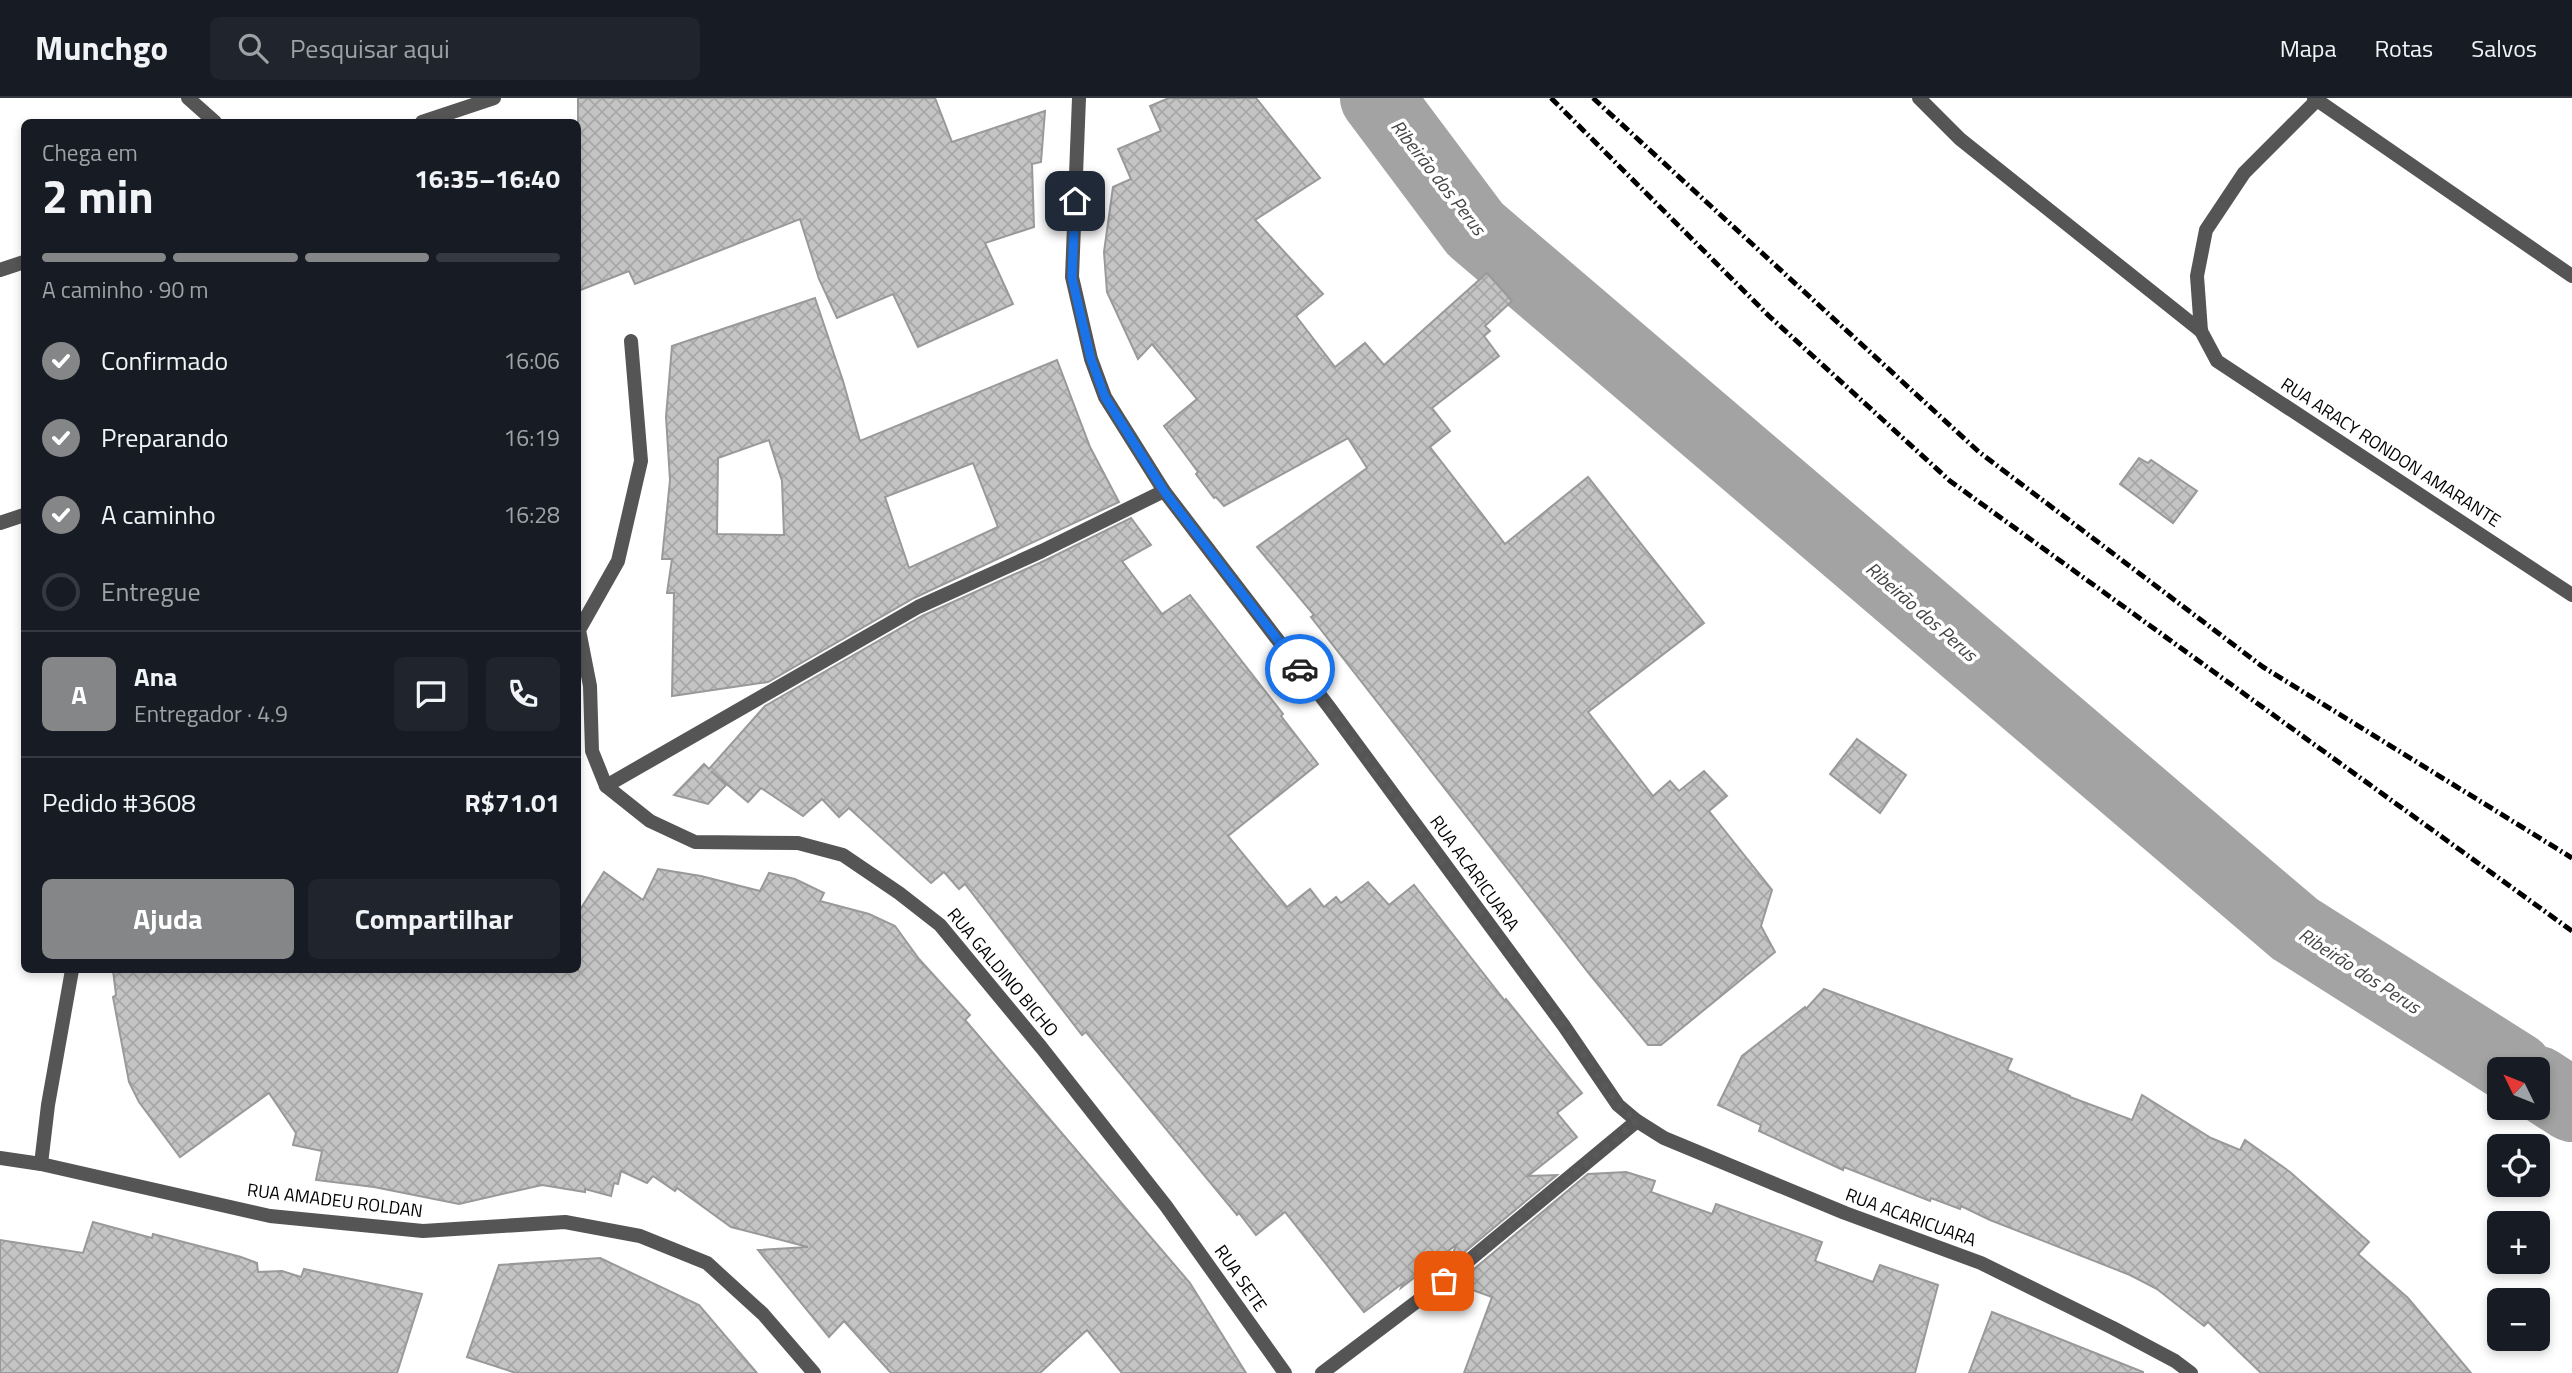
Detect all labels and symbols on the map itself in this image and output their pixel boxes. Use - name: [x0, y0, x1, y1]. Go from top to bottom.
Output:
- water label: Ribeirão dos Perus: [1385, 113, 1495, 242]
- pin: [1045, 171, 1105, 231]
- street label: RUA ARACY RONDON AMARANTE: [2276, 371, 2506, 533]
- water label: Ribeirão dos Perus: [1860, 554, 1986, 669]
- courier: [1265, 634, 1335, 704]
- street label: RUA ACARICUARA: [1424, 809, 1526, 937]
- street label: RUA GALDINO BICHO: [941, 902, 1065, 1042]
- water label: Ribeirão dos Perus: [2294, 920, 2428, 1021]
- north arrow: [2487, 1057, 2550, 1120]
- street label: RUA AMADEU ROLDAN: [246, 1176, 424, 1224]
- street label: RUA ACARICUARA: [1842, 1181, 1980, 1253]
- street label: RUA SETE: [1208, 1239, 1274, 1317]
- pin: [1414, 1251, 1474, 1311]

